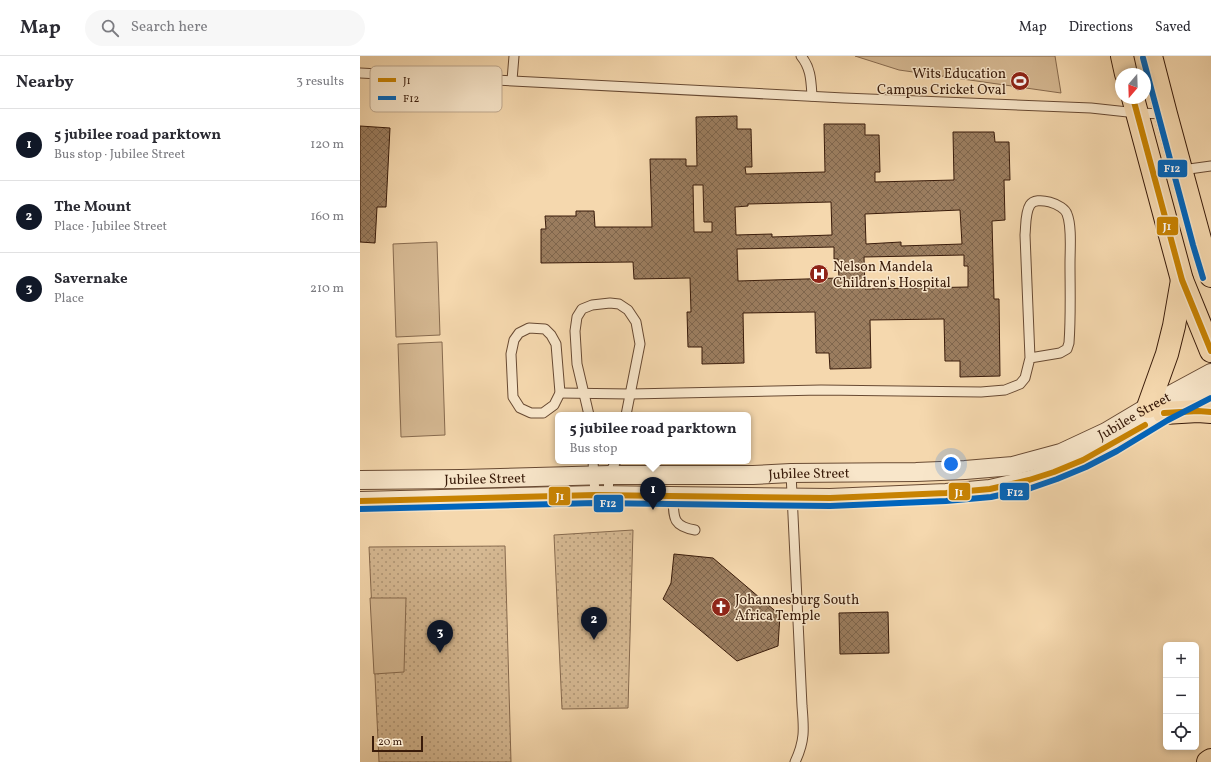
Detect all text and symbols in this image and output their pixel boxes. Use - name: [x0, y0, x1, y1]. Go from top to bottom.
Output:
- search box: [85, 10, 365, 46]
- text: Map: [20, 15, 61, 41]
- icon: search: [99, 17, 121, 39]
- text: Search here: [131, 17, 208, 38]
- text: Map: [1019, 18, 1047, 37]
- text: Directions: [1069, 18, 1133, 37]
- text: Saved: [1155, 18, 1191, 37]
- place label: Wits Education Campus Cricket Oval: [877, 65, 1006, 100]
- legend: [370, 66, 502, 112]
- north arrow: [1115, 68, 1151, 104]
- sports icon: Wits Education Campus Cricket Oval: [1009, 70, 1031, 92]
- text: Nearby: [16, 71, 74, 94]
- text: 3 results: [296, 73, 344, 91]
- text: J1: [403, 74, 411, 89]
- text: F12: [403, 92, 419, 107]
- text: 5 jubilee road parktown: [54, 125, 221, 146]
- text: 1: [26, 136, 32, 154]
- text: 120 m: [310, 136, 344, 154]
- text: Bus stop · Jubilee Street: [54, 146, 185, 164]
- line badge: F12: [1157, 159, 1188, 178]
- text: F12: [1164, 162, 1181, 177]
- text: The Mount: [54, 197, 131, 218]
- text: 2: [26, 208, 32, 226]
- text: 160 m: [310, 208, 344, 226]
- line badge: J1: [1156, 216, 1179, 236]
- text: Place · Jubilee Street: [54, 218, 167, 236]
- text: J1: [1162, 220, 1171, 235]
- place label: Nelson Mandela Children's Hospital: [833, 258, 951, 293]
- hospital icon: Nelson Mandela Children's Hospital: [808, 263, 830, 285]
- text: Savernake: [54, 269, 128, 290]
- text: 3: [26, 280, 32, 298]
- text: 210 m: [310, 280, 344, 298]
- text: Place: [54, 290, 84, 308]
- street label: Jubilee Street: [1095, 388, 1175, 446]
- popup: [555, 412, 751, 464]
- text: 5 jubilee road parktown: [569, 419, 737, 440]
- text: Bus stop: [569, 440, 617, 458]
- your location: [941, 454, 961, 474]
- street label: Jubilee Street: [768, 465, 850, 485]
- street label: Jubilee Street: [444, 469, 526, 490]
- pin: 1: [640, 477, 666, 510]
- line badge: J1: [948, 482, 971, 501]
- line badge: F12: [999, 482, 1030, 501]
- line badge: J1: [548, 486, 571, 506]
- text: J1: [954, 486, 963, 501]
- text: F12: [1007, 486, 1024, 501]
- text: J1: [555, 490, 564, 505]
- line badge: F12: [593, 494, 624, 513]
- text: F12: [600, 497, 617, 512]
- place label: Johannesburg South Africa Temple: [735, 591, 859, 626]
- church icon: Johannesburg South Africa Temple: [710, 596, 732, 618]
- pin: 2: [581, 607, 607, 640]
- pin: 3: [427, 620, 453, 653]
- map controls: [1163, 642, 1199, 750]
- button: +: [1163, 642, 1199, 678]
- button: −: [1163, 678, 1199, 714]
- button: locate: [1163, 714, 1199, 750]
- scale bar: [372, 734, 423, 753]
- text: 20 m: [378, 735, 402, 750]

